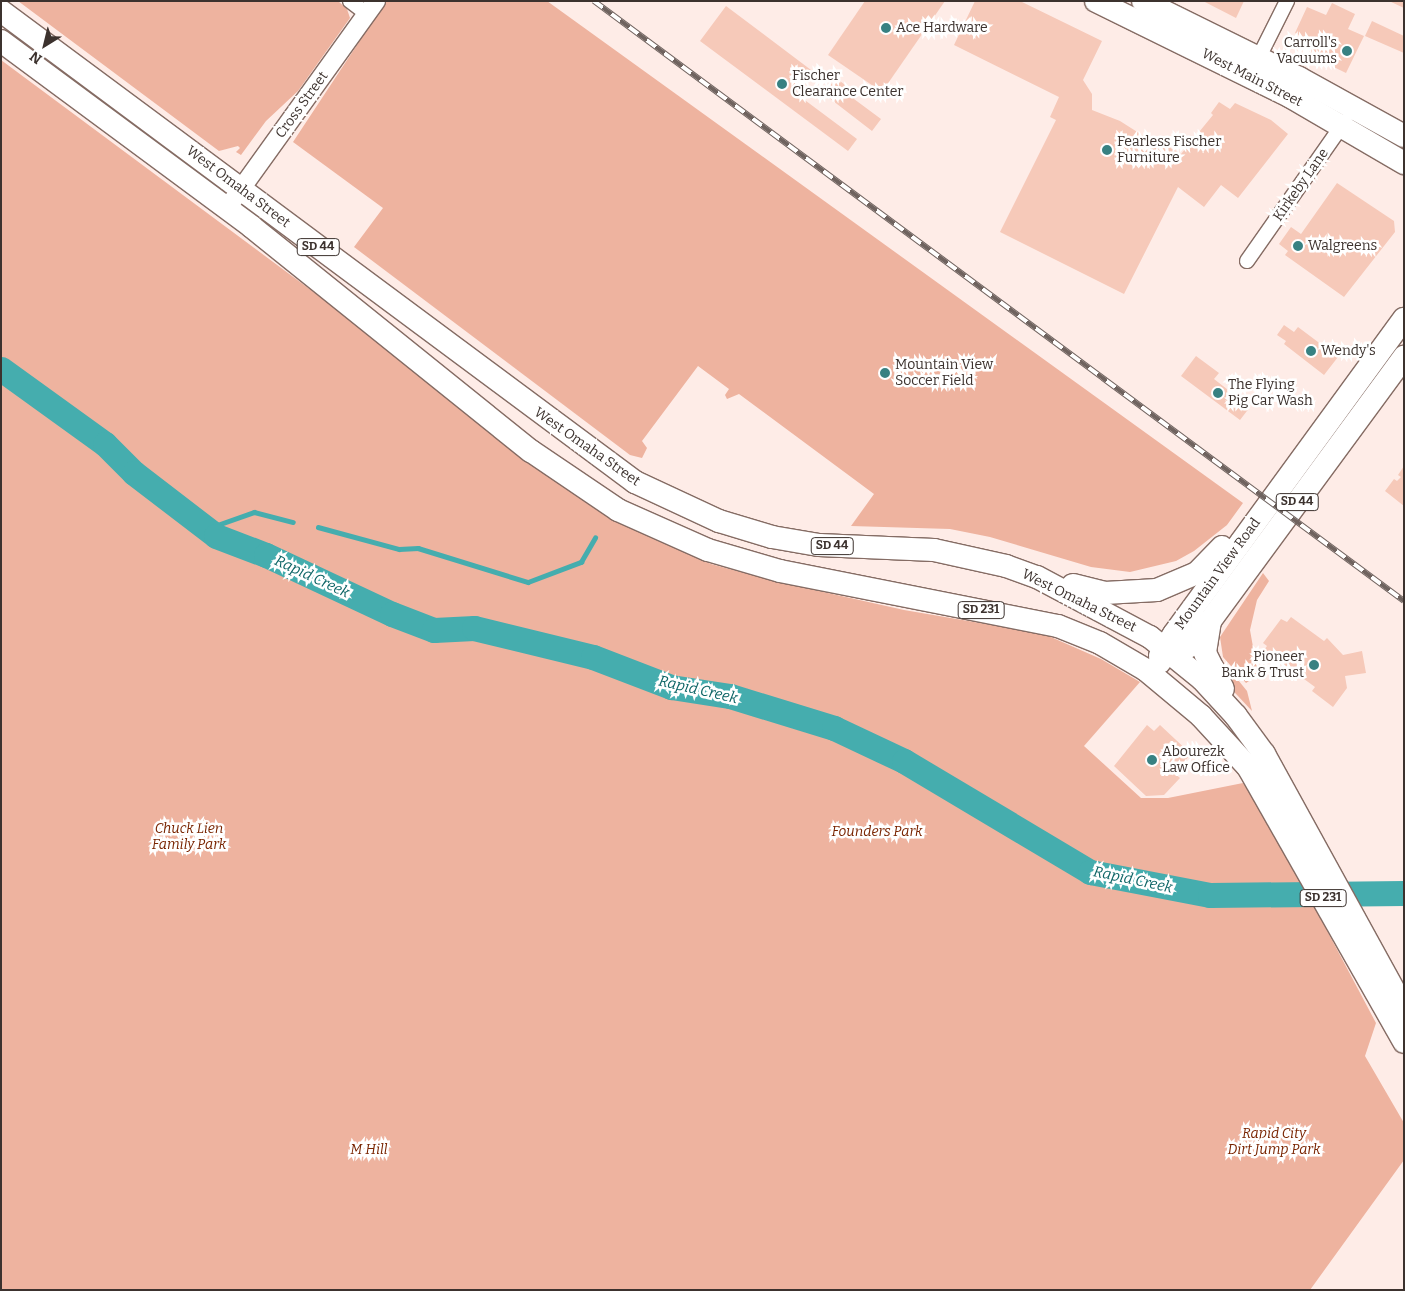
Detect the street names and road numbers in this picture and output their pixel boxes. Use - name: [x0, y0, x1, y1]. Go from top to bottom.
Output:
- street label: West Main Street: [1199, 45, 1305, 111]
- street label: Cross Street: [272, 68, 332, 142]
- street label: West Omaha Street: [183, 143, 293, 231]
- street label: Kirkeby Lane: [1270, 146, 1332, 224]
- road number: SD 44: [296, 238, 340, 256]
- street label: West Omaha Street: [531, 404, 643, 490]
- road number: SD 44: [1274, 492, 1320, 512]
- street label: Mountain View Road: [1172, 515, 1264, 633]
- road number: SD 44: [810, 536, 854, 556]
- street label: West Omaha Street: [1019, 566, 1139, 636]
- road number: SD 231: [957, 600, 1005, 620]
- road number: SD 231: [1299, 888, 1347, 908]

